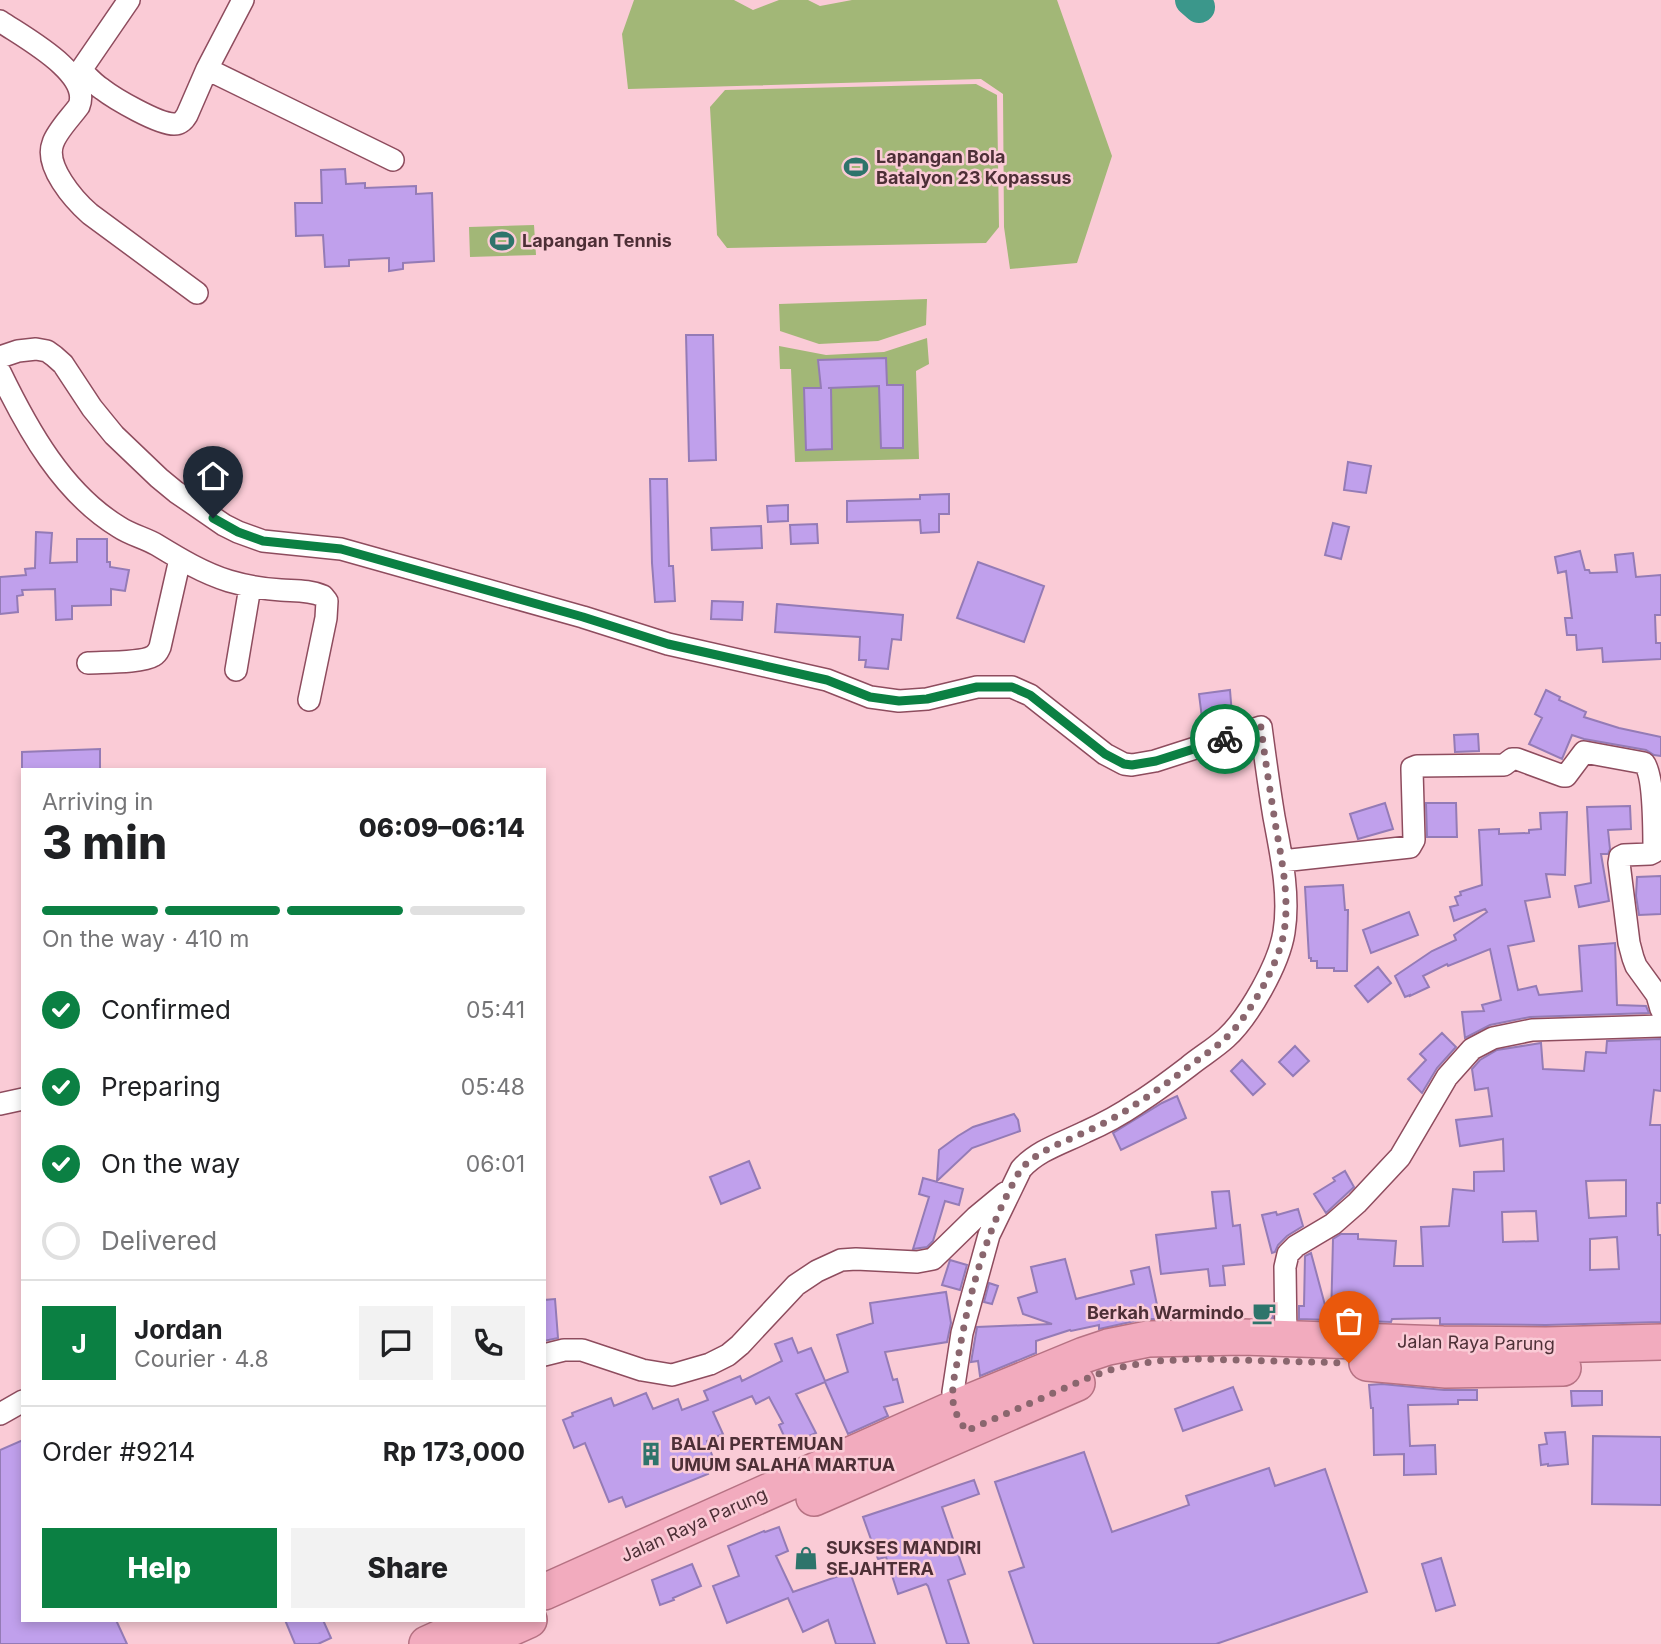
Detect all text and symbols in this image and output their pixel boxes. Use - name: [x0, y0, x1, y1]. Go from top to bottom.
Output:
- place label: Lapangan Bola Batalyon 23 Kopassus: [876, 146, 1072, 188]
- sports icon: Lapangan Bola Batalyon 23 Kopassus: [842, 153, 870, 181]
- sports icon: Lapangan Tennis: [488, 227, 516, 255]
- place label: Lapangan Tennis: [522, 230, 672, 251]
- pin: [183, 446, 243, 518]
- icon: home: [194, 457, 232, 495]
- courier: [1190, 704, 1260, 774]
- icon: bike: [1206, 720, 1244, 758]
- text: Arriving in: [42, 788, 153, 816]
- text: 06:09–06:14: [359, 812, 525, 843]
- text: 3 min: [42, 814, 167, 870]
- text: On the way · 410 m: [42, 925, 249, 953]
- icon: check: [42, 991, 80, 1029]
- text: Confirmed: [101, 994, 231, 1025]
- text: 05:41: [466, 996, 525, 1024]
- icon: check: [42, 1068, 80, 1106]
- text: Preparing: [101, 1071, 221, 1102]
- text: 05:48: [461, 1073, 525, 1101]
- icon: check: [42, 1145, 80, 1183]
- text: On the way: [101, 1148, 240, 1179]
- text: 06:01: [466, 1150, 525, 1178]
- text: Delivered: [101, 1225, 217, 1256]
- pin: [1319, 1291, 1379, 1363]
- cafe icon: Berkah Warmindo: [1250, 1299, 1278, 1327]
- place label: Berkah Warmindo: [1087, 1302, 1244, 1323]
- icon: bag: [1330, 1302, 1368, 1340]
- button: chat: [359, 1306, 433, 1380]
- button: phone: [451, 1306, 525, 1380]
- text: Jordan: [134, 1314, 223, 1345]
- text: J: [71, 1328, 87, 1359]
- street label: Jalan Raya Parung: [1397, 1331, 1555, 1354]
- text: Courier · 4.8: [134, 1345, 269, 1373]
- place label: BALAI PERTEMUAN UMUM SALAHA MARTUA: [671, 1433, 895, 1475]
- text: Order #9214: [42, 1436, 195, 1467]
- text: Rp 173,000: [383, 1436, 525, 1467]
- building icon: BALAI PERTEMUAN UMUM SALAHA MARTUA: [637, 1440, 665, 1468]
- street label: Jalan Raya Parung: [617, 1483, 770, 1566]
- button: Help: [42, 1528, 277, 1608]
- button: Share: [291, 1528, 525, 1608]
- place label: SUKSES MANDIRI SEJAHTERA: [826, 1537, 981, 1579]
- shop icon: SUKSES MANDIRI SEJAHTERA: [792, 1544, 820, 1572]

